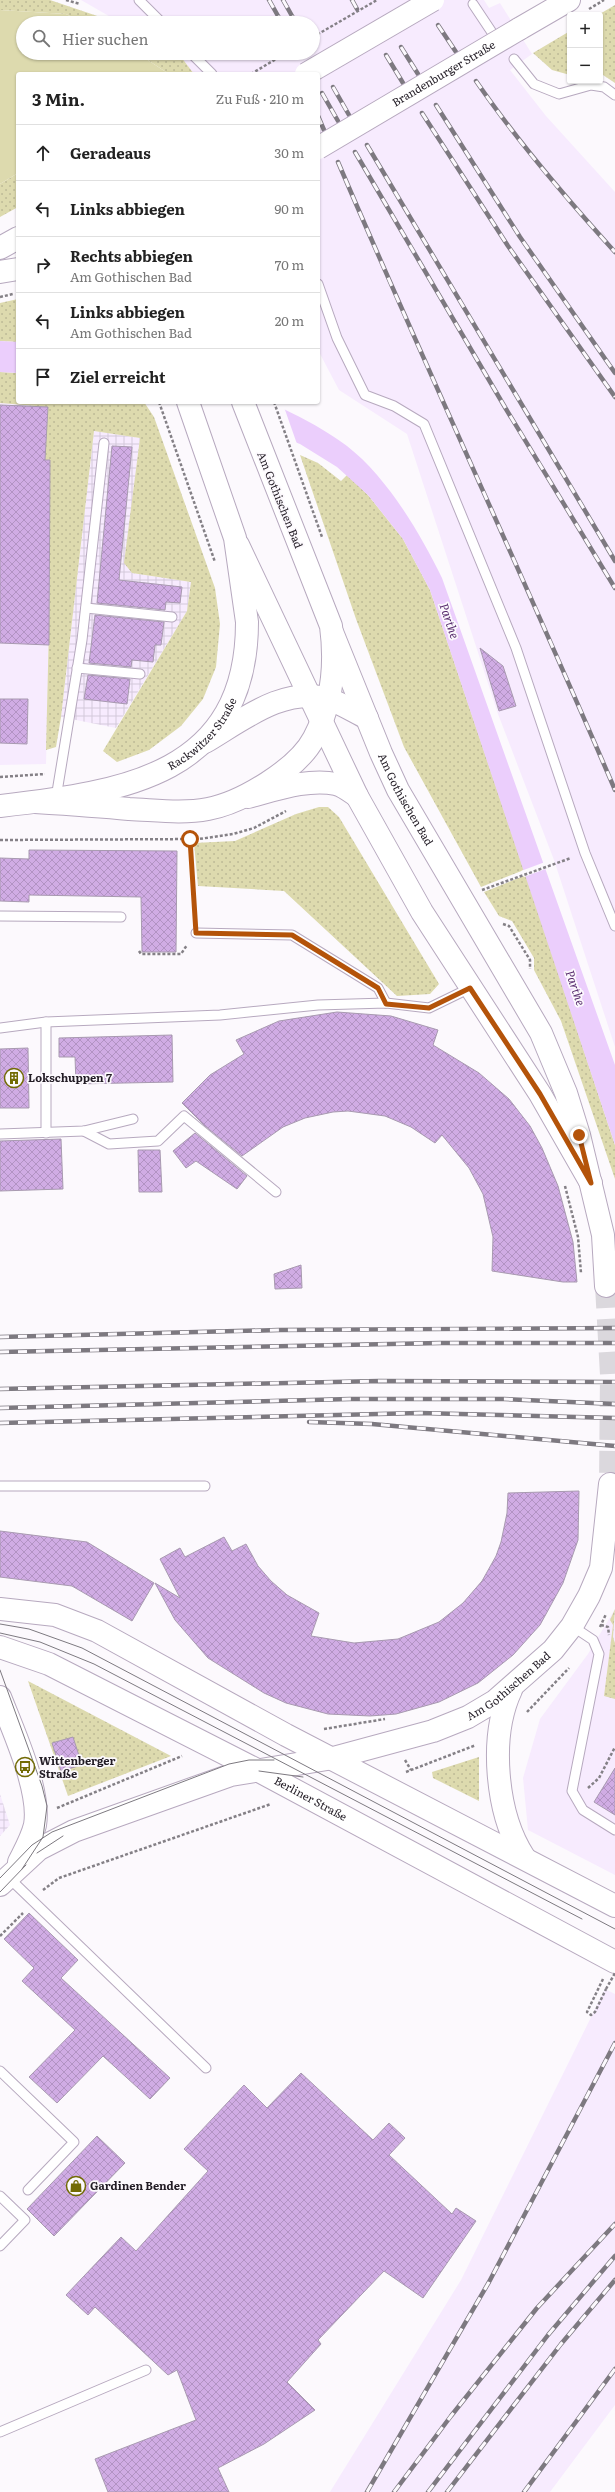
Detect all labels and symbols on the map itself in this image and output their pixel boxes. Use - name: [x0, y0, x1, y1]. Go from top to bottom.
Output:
- street label: Brandenburger Straße: [389, 36, 498, 110]
- street label: Am Gothischen Bad: [254, 449, 308, 551]
- water label: Parthe: [435, 600, 464, 641]
- street label: Rackwitzer Straße: [164, 695, 240, 773]
- street label: Am Gothischen Bad: [375, 750, 438, 848]
- route start: [181, 830, 199, 848]
- water label: Parthe: [561, 967, 590, 1008]
- building icon: Lokschuppen 7: [3, 1067, 25, 1089]
- place label: Lokschuppen 7: [28, 1069, 112, 1085]
- route end: [570, 1126, 588, 1144]
- street label: Am Gothischen Bad: [463, 1647, 553, 1723]
- place label: Wittenberger Straße: [39, 1752, 115, 1781]
- bus stop icon: Wittenberger Straße: [14, 1756, 36, 1778]
- street label: Berliner Straße: [272, 1772, 350, 1824]
- shop icon: Gardinen Bender: [65, 2175, 87, 2197]
- place label: Gardinen Bender: [90, 2177, 186, 2193]

